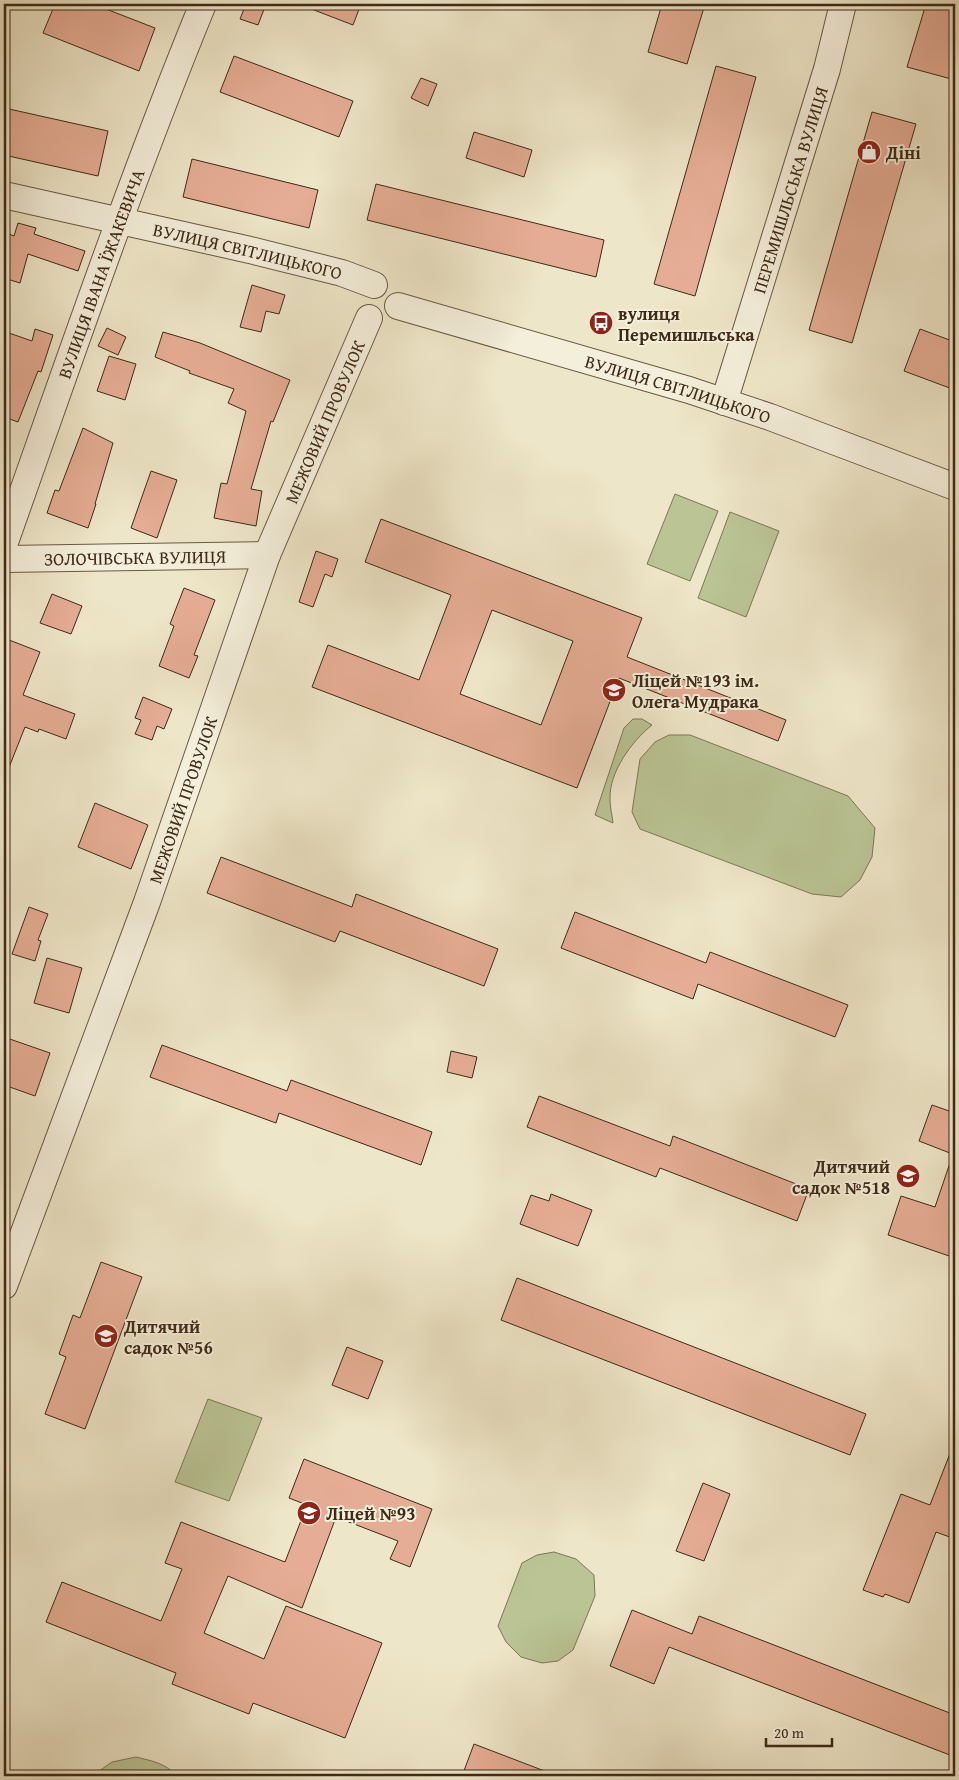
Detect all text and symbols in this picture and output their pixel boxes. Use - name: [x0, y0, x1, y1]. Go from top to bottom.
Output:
- street label: ПЕРЕМИШЛЬСЬКА ВУЛИЦЯ: [745, 83, 834, 297]
- shop icon: Діні: [856, 139, 882, 165]
- place label: Діні: [885, 139, 921, 166]
- street label: ВУЛИЦЯ ІВАНА ЇЖАКЕВИЧА: [50, 165, 151, 382]
- street label: ВУЛИЦЯ СВІТЛИЦЬКОГО: [151, 215, 345, 286]
- place label: вулиця Перемишльська: [618, 300, 755, 348]
- bus stop icon: вулиця Перемишльська: [588, 310, 614, 336]
- street label: МЕЖОВИЙ ПРОВУЛОК: [277, 336, 371, 508]
- street label: ВУЛИЦЯ СВІТЛИЦЬКОГО: [582, 347, 775, 430]
- street label: ЗОЛОЧІВСЬКА ВУЛИЦЯ: [44, 542, 227, 572]
- place label: Ліцей №193 ім. Олега Мудрака: [632, 667, 759, 715]
- school or university icon: Ліцей №193 ім. Олега Мудрака: [601, 677, 627, 703]
- street label: МЕЖОВИЙ ПРОВУЛОК: [141, 712, 224, 887]
- place label: Дитячий садок №518: [792, 1153, 890, 1201]
- school or university icon: Дитячий садок №518: [895, 1163, 921, 1189]
- place label: Дитячий садок №56: [123, 1313, 213, 1361]
- school or university icon: Дитячий садок №56: [93, 1323, 119, 1349]
- school or university icon: Ліцей №93: [296, 1500, 322, 1526]
- place label: Ліцей №93: [326, 1500, 415, 1527]
- scale bar: [766, 1715, 833, 1747]
- text: 20 m: [774, 1722, 805, 1743]

